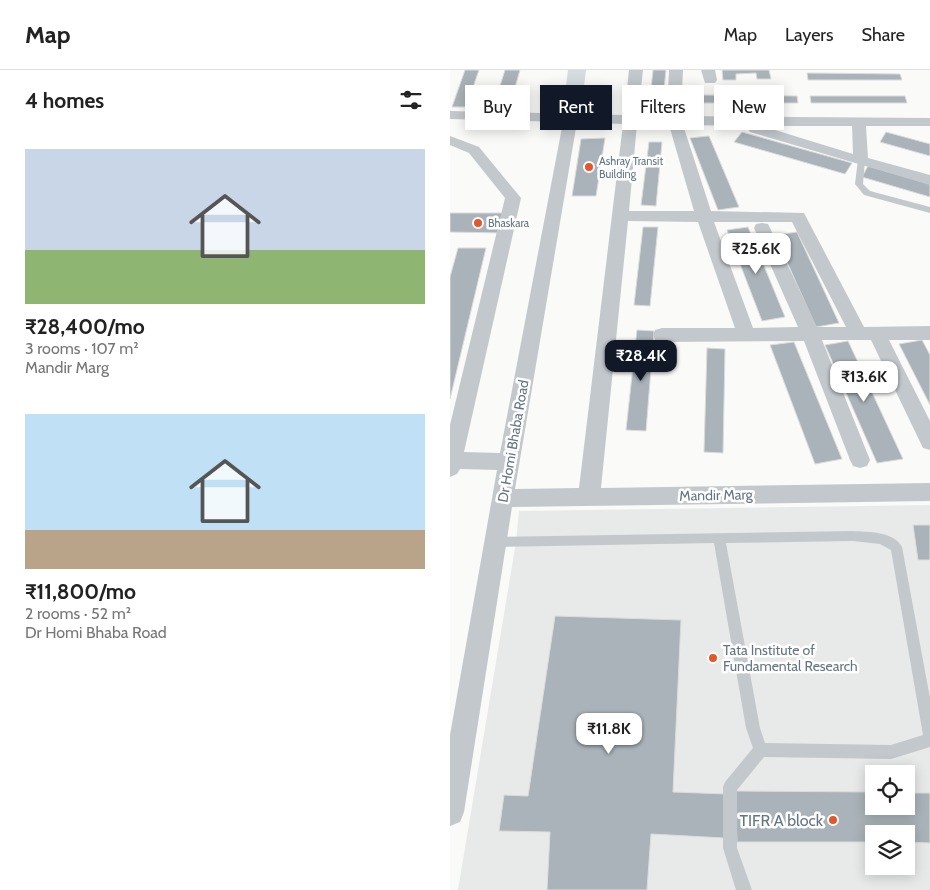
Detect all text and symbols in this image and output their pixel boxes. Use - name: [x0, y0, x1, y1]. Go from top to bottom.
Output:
- text: Map: [25, 20, 71, 49]
- text: Map: [724, 24, 757, 46]
- text: Layers: [785, 24, 834, 46]
- text: Share: [862, 24, 905, 46]
- chip: Buy: [465, 85, 530, 130]
- chip: Rent: [540, 85, 612, 130]
- chip: Filters: [622, 85, 704, 130]
- chip: New: [714, 85, 784, 130]
- icon: filters: [397, 86, 425, 114]
- text: 4 homes: [25, 88, 104, 113]
- place label: Ashray Transit Building: [599, 154, 663, 181]
- marker: Ashray Transit Building: [583, 161, 595, 173]
- icon: home: [180, 181, 270, 271]
- place label: Bhaskara: [488, 216, 530, 230]
- marker: Bhaskara: [472, 217, 484, 229]
- pin: ₹25.6K: [715, 232, 797, 275]
- text: ₹25.6K: [732, 239, 780, 258]
- text: ₹28,400/mo: [25, 314, 145, 339]
- text: 3 rooms · 107 m²: [25, 339, 139, 358]
- pin: ₹28.4K: [600, 340, 682, 382]
- text: ₹28.4K: [616, 346, 666, 365]
- text: Mandir Marg: [25, 358, 109, 377]
- pin: ₹13.6K: [823, 360, 905, 403]
- text: ₹13.6K: [841, 367, 887, 386]
- street label: Dr Homi Bhaba Road: [493, 378, 533, 504]
- icon: home: [180, 446, 270, 536]
- street label: Mandir Marg: [679, 485, 754, 505]
- text: ₹11,800/mo: [25, 579, 136, 604]
- text: 2 rooms · 52 m²: [25, 604, 131, 623]
- text: Dr Homi Bhaba Road: [25, 623, 167, 642]
- place label: Tata Institute of Fundamental Research: [723, 641, 858, 675]
- marker: Tata Institute of Fundamental Research: [707, 652, 719, 664]
- pin: ₹11.8K: [568, 712, 650, 755]
- text: ₹11.8K: [587, 719, 631, 738]
- map controls: [865, 765, 915, 875]
- button: locate: [865, 765, 915, 815]
- place label: TIFR A block: [740, 811, 824, 830]
- marker: TIFR A block: [827, 814, 839, 826]
- button: layers: [865, 825, 915, 875]

